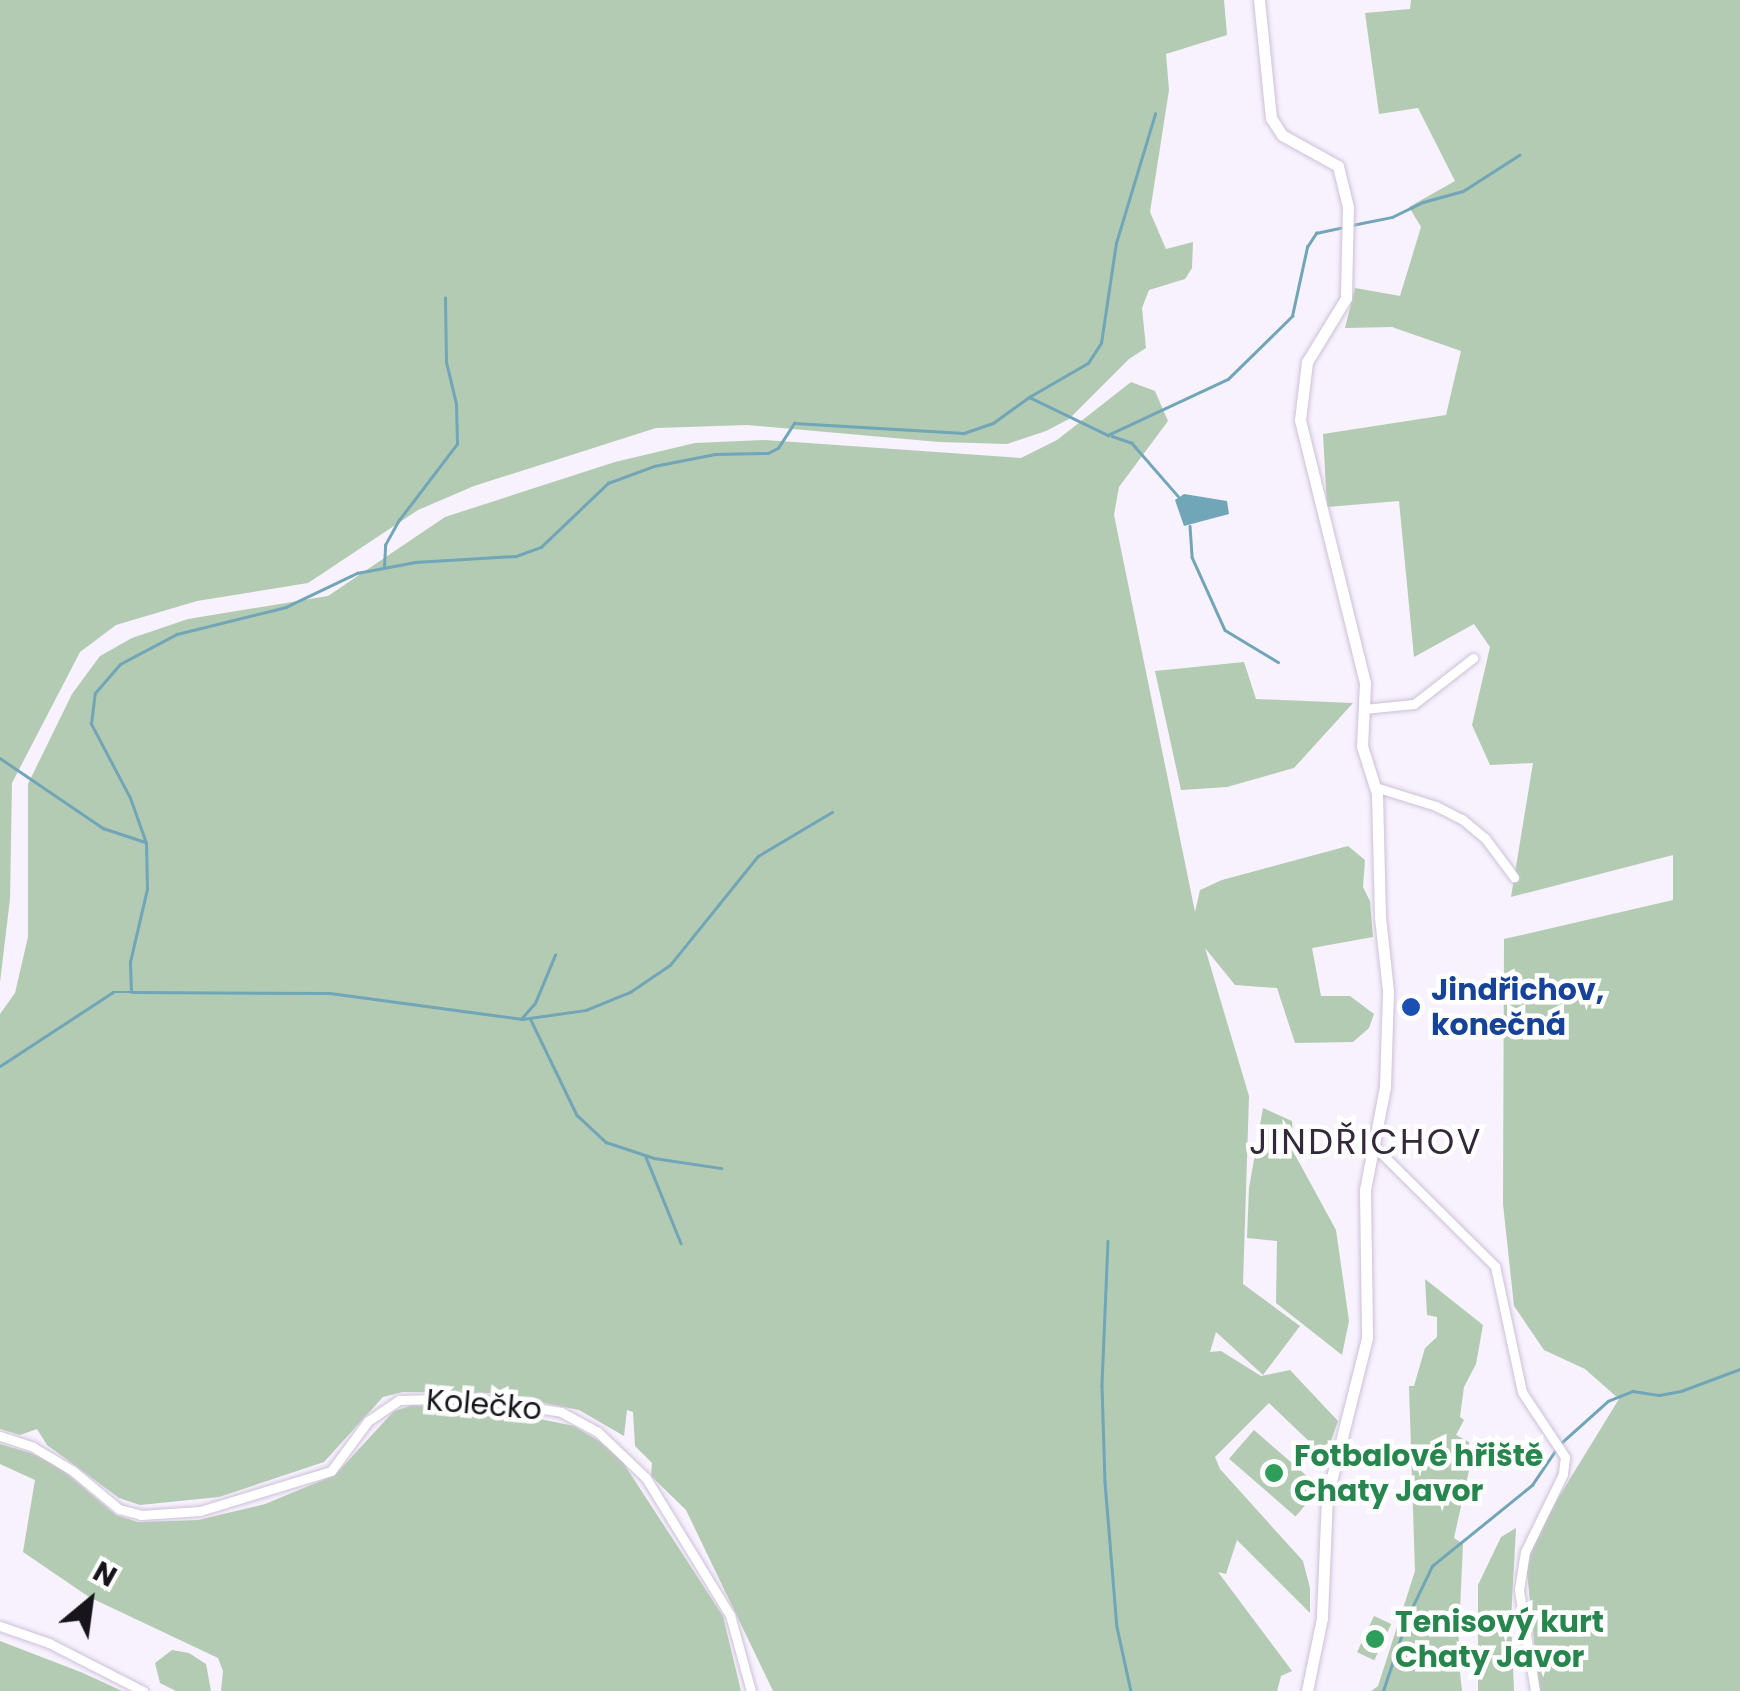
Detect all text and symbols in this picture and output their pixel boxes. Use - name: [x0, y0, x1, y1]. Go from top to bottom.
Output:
- place label: Jindřichov, konečná: [1431, 972, 1604, 1042]
- marker: Jindřichov, konečná: [1400, 996, 1422, 1018]
- district label: JINDŘICHOV: [1249, 1121, 1483, 1163]
- street label: Kolečko: [425, 1382, 543, 1428]
- place label: Fotbalové hřiště Chaty Javor: [1294, 1438, 1543, 1508]
- marker: Fotbalové hřiště Chaty Javor: [1263, 1462, 1285, 1484]
- north arrow: [40, 1551, 140, 1651]
- text: N: [86, 1552, 123, 1596]
- place label: Tenisový kurt Chaty Javor: [1395, 1604, 1604, 1674]
- marker: Tenisový kurt Chaty Javor: [1364, 1628, 1386, 1650]

